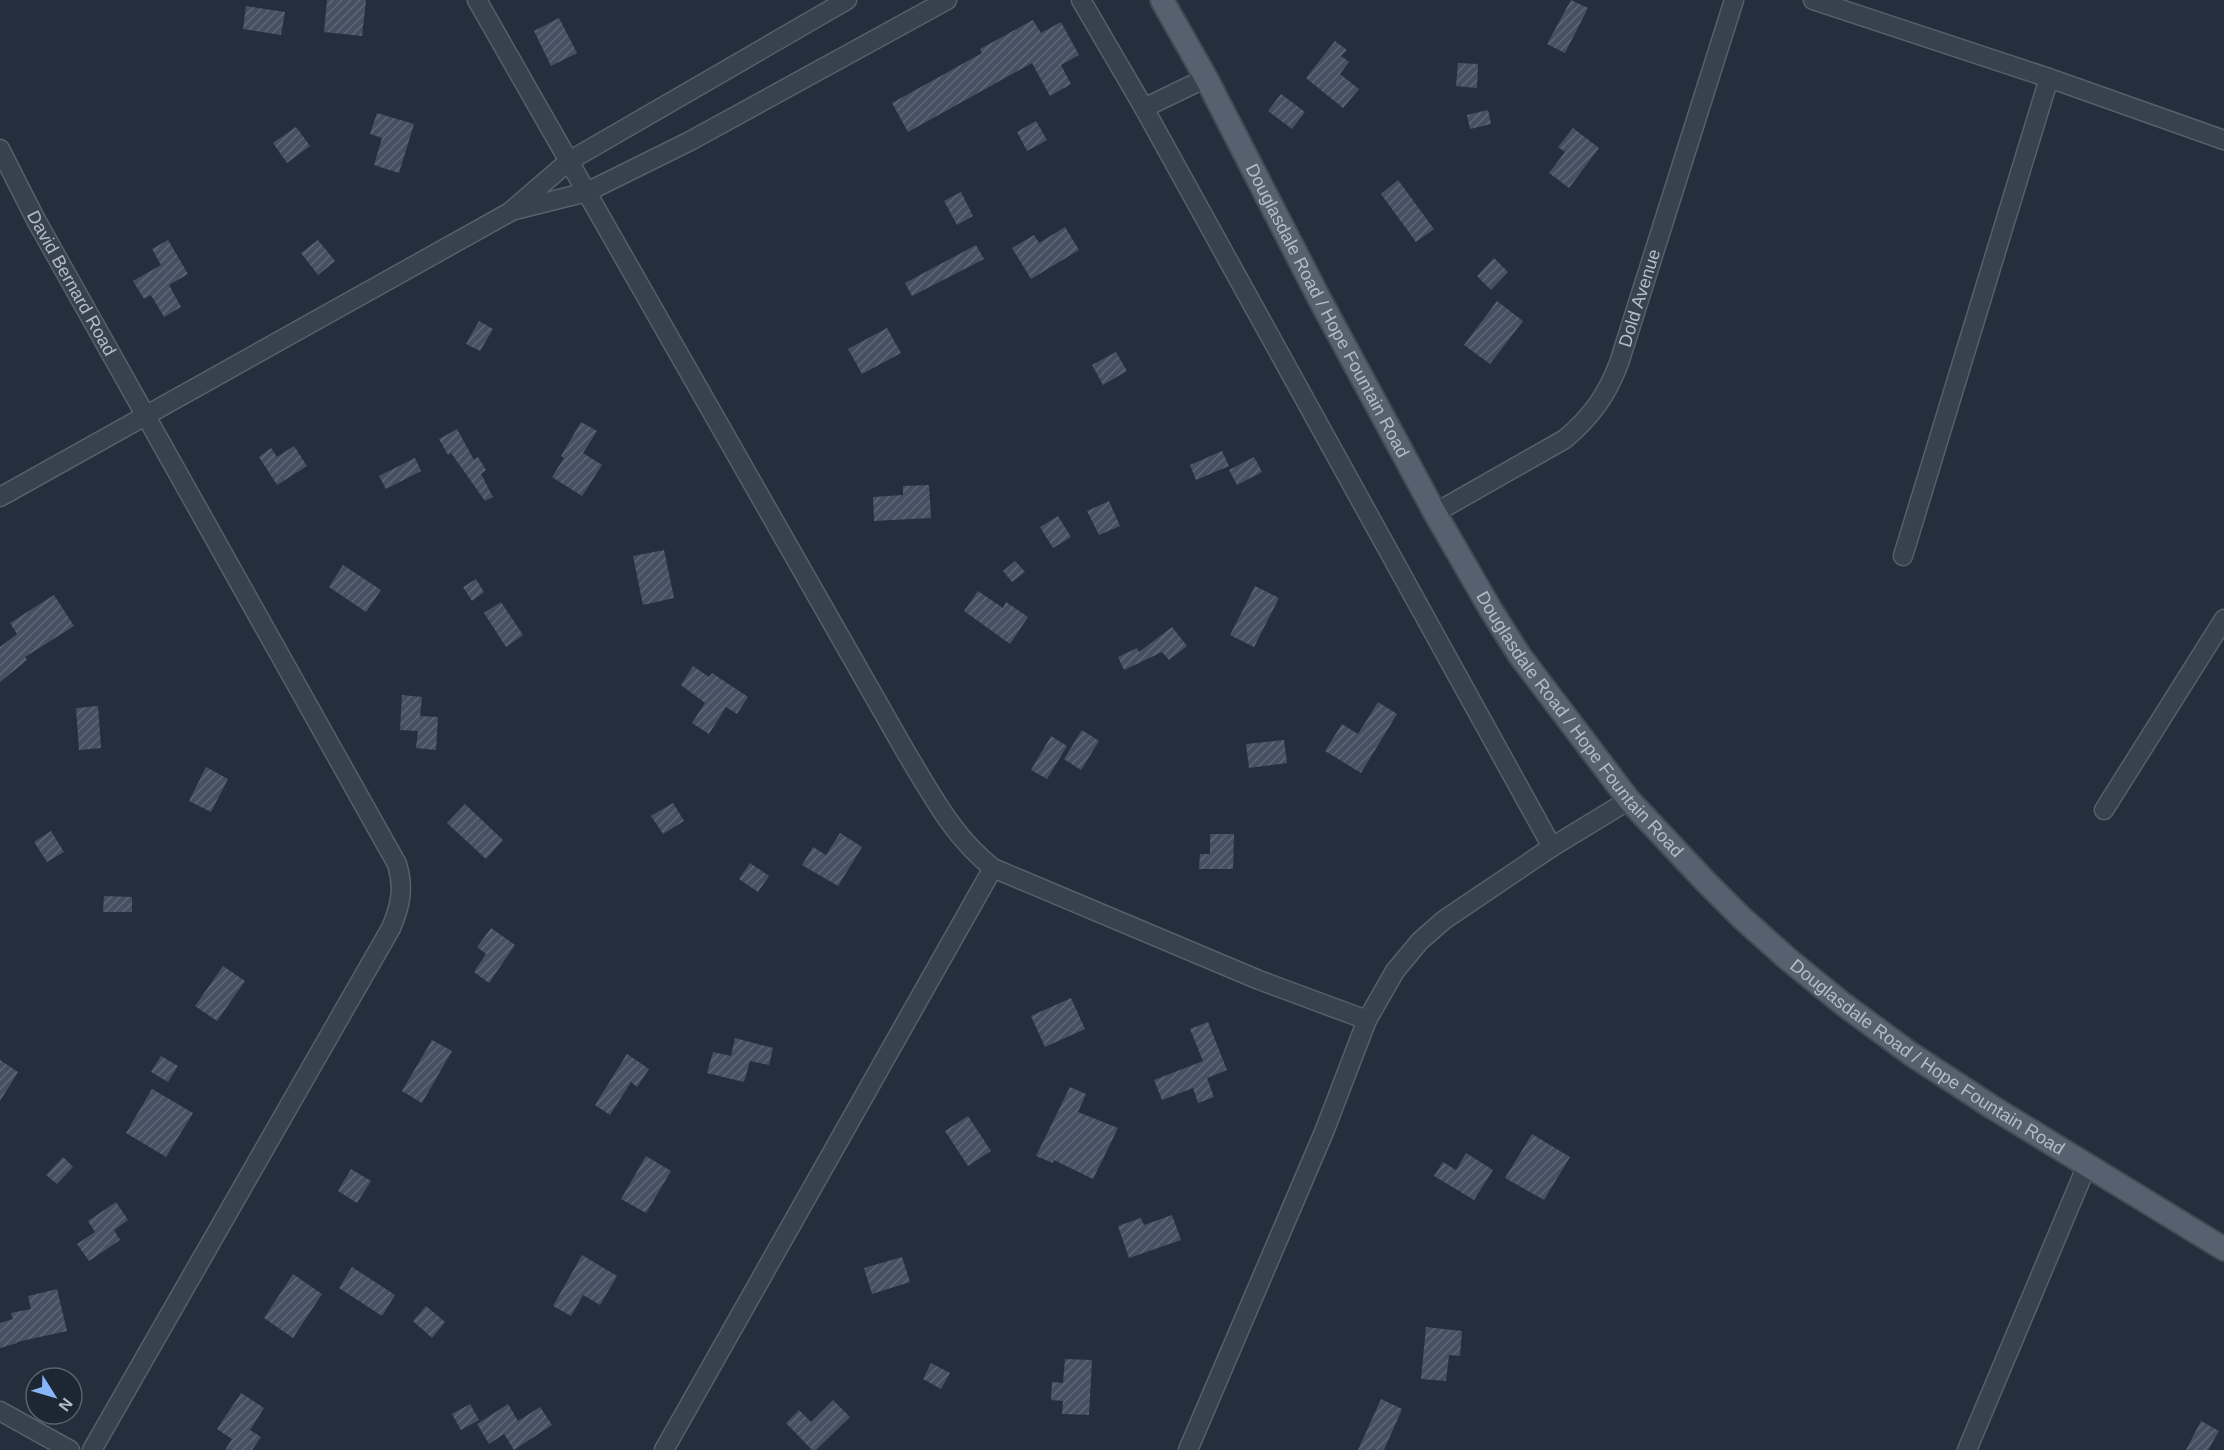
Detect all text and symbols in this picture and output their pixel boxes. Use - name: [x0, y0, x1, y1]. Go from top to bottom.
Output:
- street label: Douglasdale Road / Hope Fountain Road: [1242, 160, 1413, 461]
- street label: David Bernard Road: [23, 207, 120, 359]
- street label: Dold Avenue: [1615, 247, 1664, 350]
- street label: Douglasdale Road / Hope Fountain Road: [1472, 588, 1687, 861]
- street label: Douglasdale Road / Hope Fountain Road: [1786, 955, 2068, 1159]
- north arrow: [24, 1366, 84, 1426]
- text: N: [55, 1395, 76, 1414]

